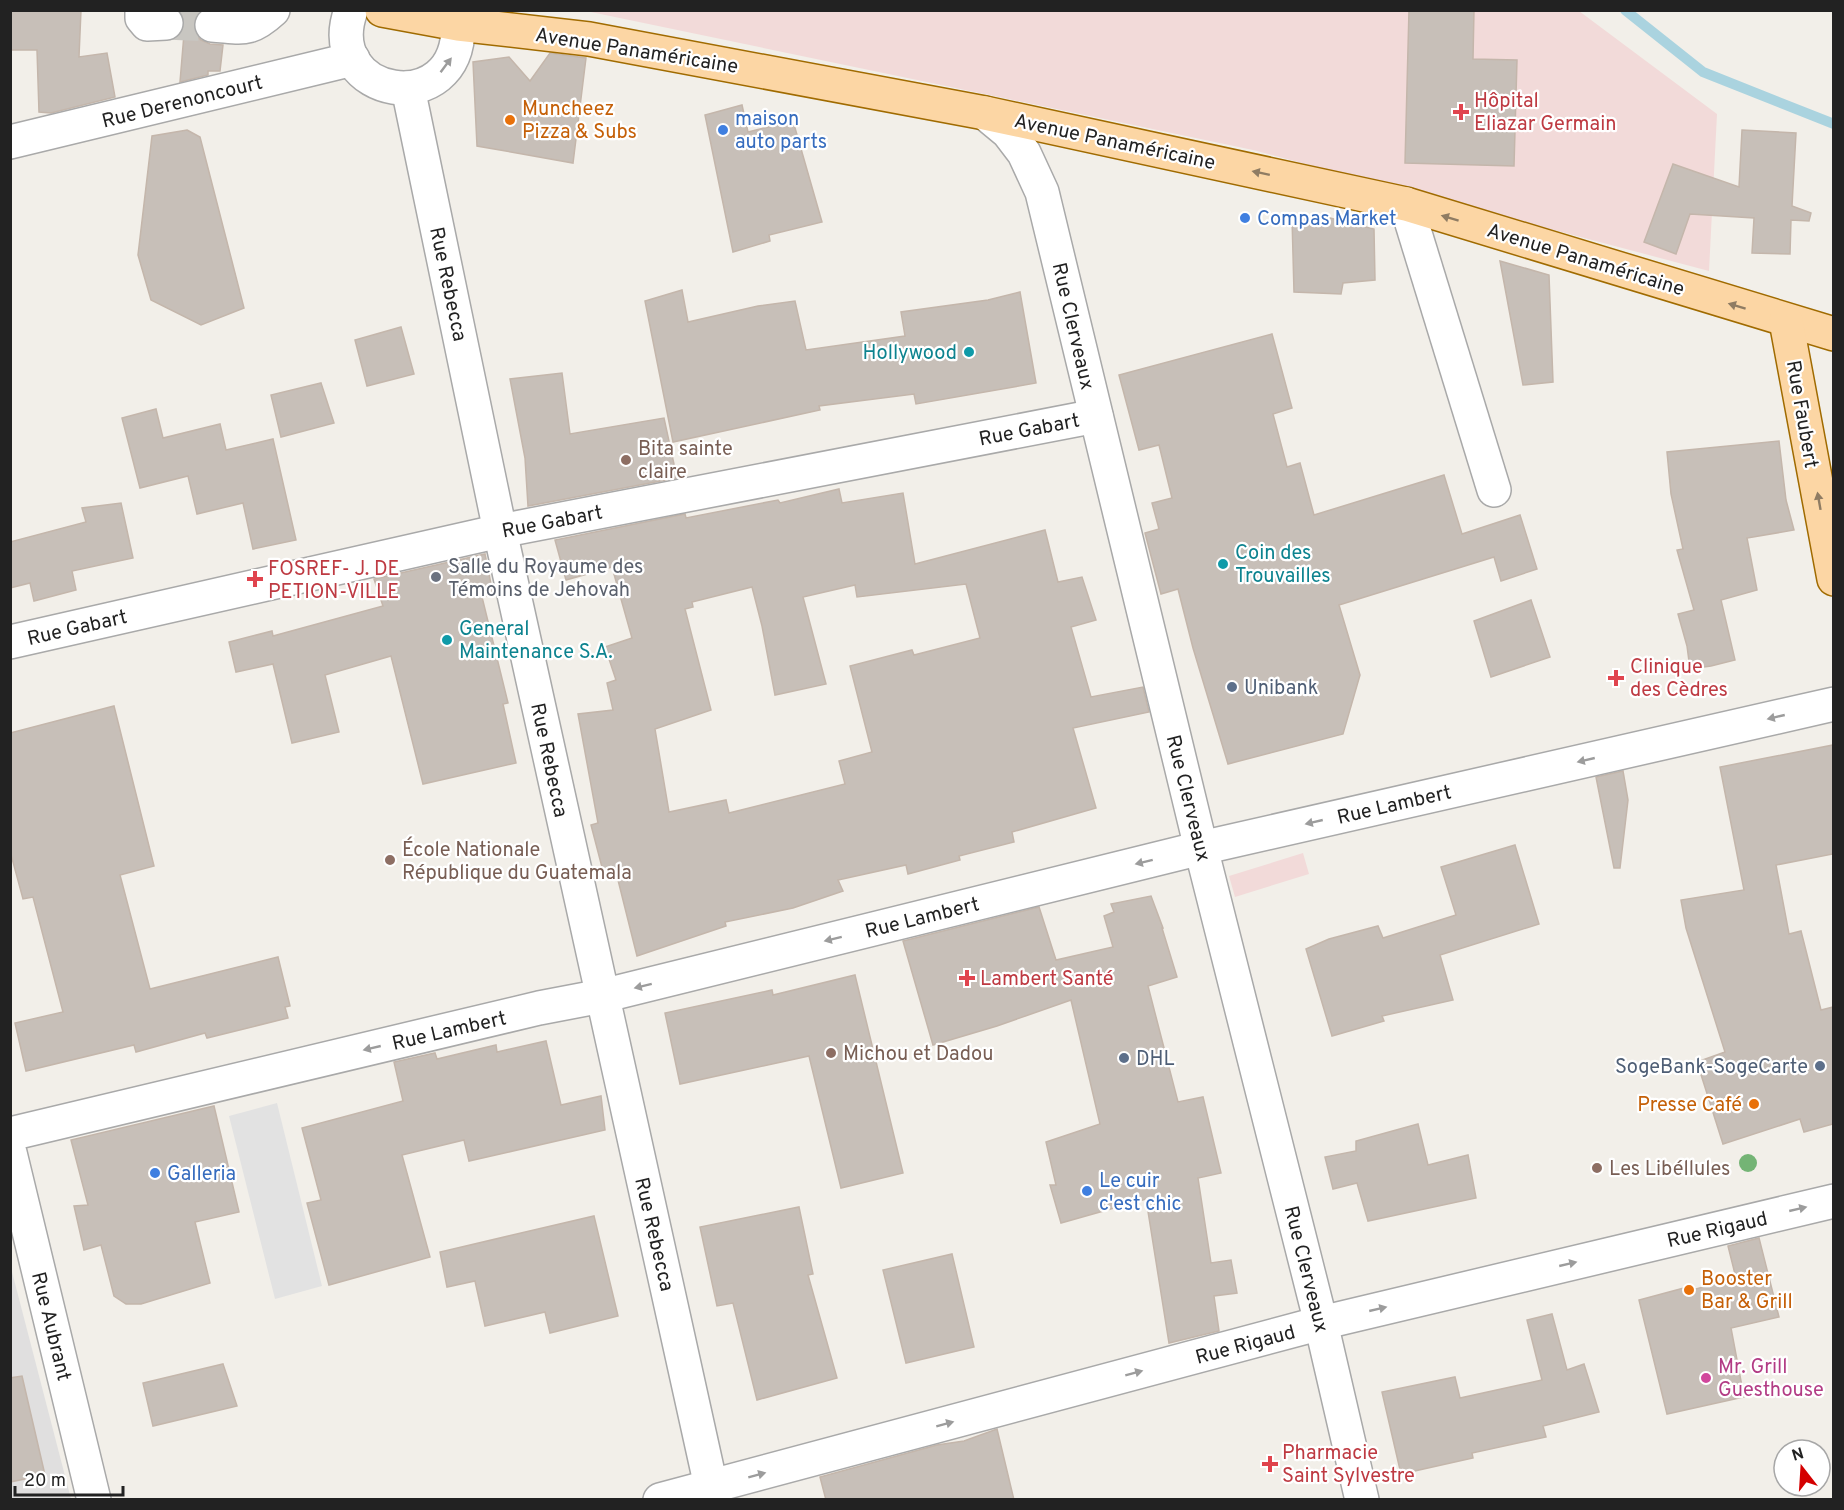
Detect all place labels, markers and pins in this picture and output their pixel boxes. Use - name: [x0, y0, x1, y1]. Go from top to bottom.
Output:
- place label: Hôpital Eliazar Germain: [1474, 89, 1616, 138]
- place label: Muncheez Pizza & Subs: [522, 97, 637, 146]
- marker: Hôpital Eliazar Germain: [1452, 103, 1470, 121]
- place label: maison auto parts: [735, 107, 827, 156]
- marker: Muncheez Pizza & Subs: [503, 113, 517, 127]
- marker: maison auto parts: [716, 123, 730, 137]
- place label: Compas Market: [1257, 207, 1397, 233]
- marker: Compas Market: [1238, 211, 1252, 225]
- place label: Hollywood: [862, 341, 957, 367]
- marker: Hollywood: [962, 345, 976, 359]
- place label: Bita sainte claire: [638, 437, 733, 486]
- marker: Bita sainte claire: [619, 453, 633, 467]
- place label: Coin des Trouvailles: [1235, 541, 1331, 590]
- place label: Salle du Royaume des Témoins de Jehovah: [448, 555, 643, 604]
- place label: FOSREF- J. DE PETION-VILLE: [268, 557, 399, 606]
- marker: Coin des Trouvailles: [1216, 557, 1230, 571]
- marker: FOSREF- J. DE PETION-VILLE: [246, 570, 264, 588]
- marker: Salle du Royaume des Témoins de Jehovah: [429, 570, 443, 584]
- place label: General Maintenance S.A.: [459, 617, 613, 666]
- marker: General Maintenance S.A.: [440, 633, 454, 647]
- place label: Clinique des Cèdres: [1630, 655, 1728, 704]
- marker: Clinique des Cèdres: [1607, 669, 1625, 687]
- place label: Unibank: [1244, 676, 1318, 702]
- marker: Unibank: [1225, 680, 1239, 694]
- place label: École Nationale République du Guatemala: [402, 836, 632, 887]
- marker: École Nationale République du Guatemala: [383, 853, 397, 867]
- place label: Lambert Santé: [980, 967, 1114, 993]
- marker: Lambert Santé: [958, 969, 976, 987]
- place label: Michou et Dadou: [843, 1042, 993, 1068]
- marker: Michou et Dadou: [824, 1046, 838, 1060]
- place label: DHL: [1136, 1047, 1175, 1073]
- marker: DHL: [1117, 1051, 1131, 1065]
- place label: SogeBank-SogeCarte: [1615, 1055, 1808, 1081]
- marker: SogeBank-SogeCarte: [1813, 1059, 1827, 1073]
- place label: Presse Café: [1637, 1093, 1742, 1119]
- marker: Presse Café: [1747, 1097, 1761, 1111]
- place label: Les Libéllules: [1609, 1157, 1730, 1183]
- marker: Les Libéllules: [1590, 1161, 1604, 1175]
- place label: Galleria: [167, 1162, 236, 1188]
- marker: Galleria: [148, 1166, 162, 1180]
- place label: Le cuir c'est chic: [1099, 1169, 1182, 1218]
- marker: Le cuir c'est chic: [1080, 1184, 1094, 1198]
- place label: Booster Bar & Grill: [1701, 1267, 1793, 1316]
- marker: Booster Bar & Grill: [1682, 1283, 1696, 1297]
- place label: Mr. Grill Guesthouse: [1718, 1355, 1824, 1404]
- marker: Mr. Grill Guesthouse: [1699, 1371, 1713, 1385]
- place label: Pharmacie Saint Sylvestre: [1282, 1441, 1415, 1490]
- marker: Pharmacie Saint Sylvestre: [1263, 1457, 1277, 1471]

